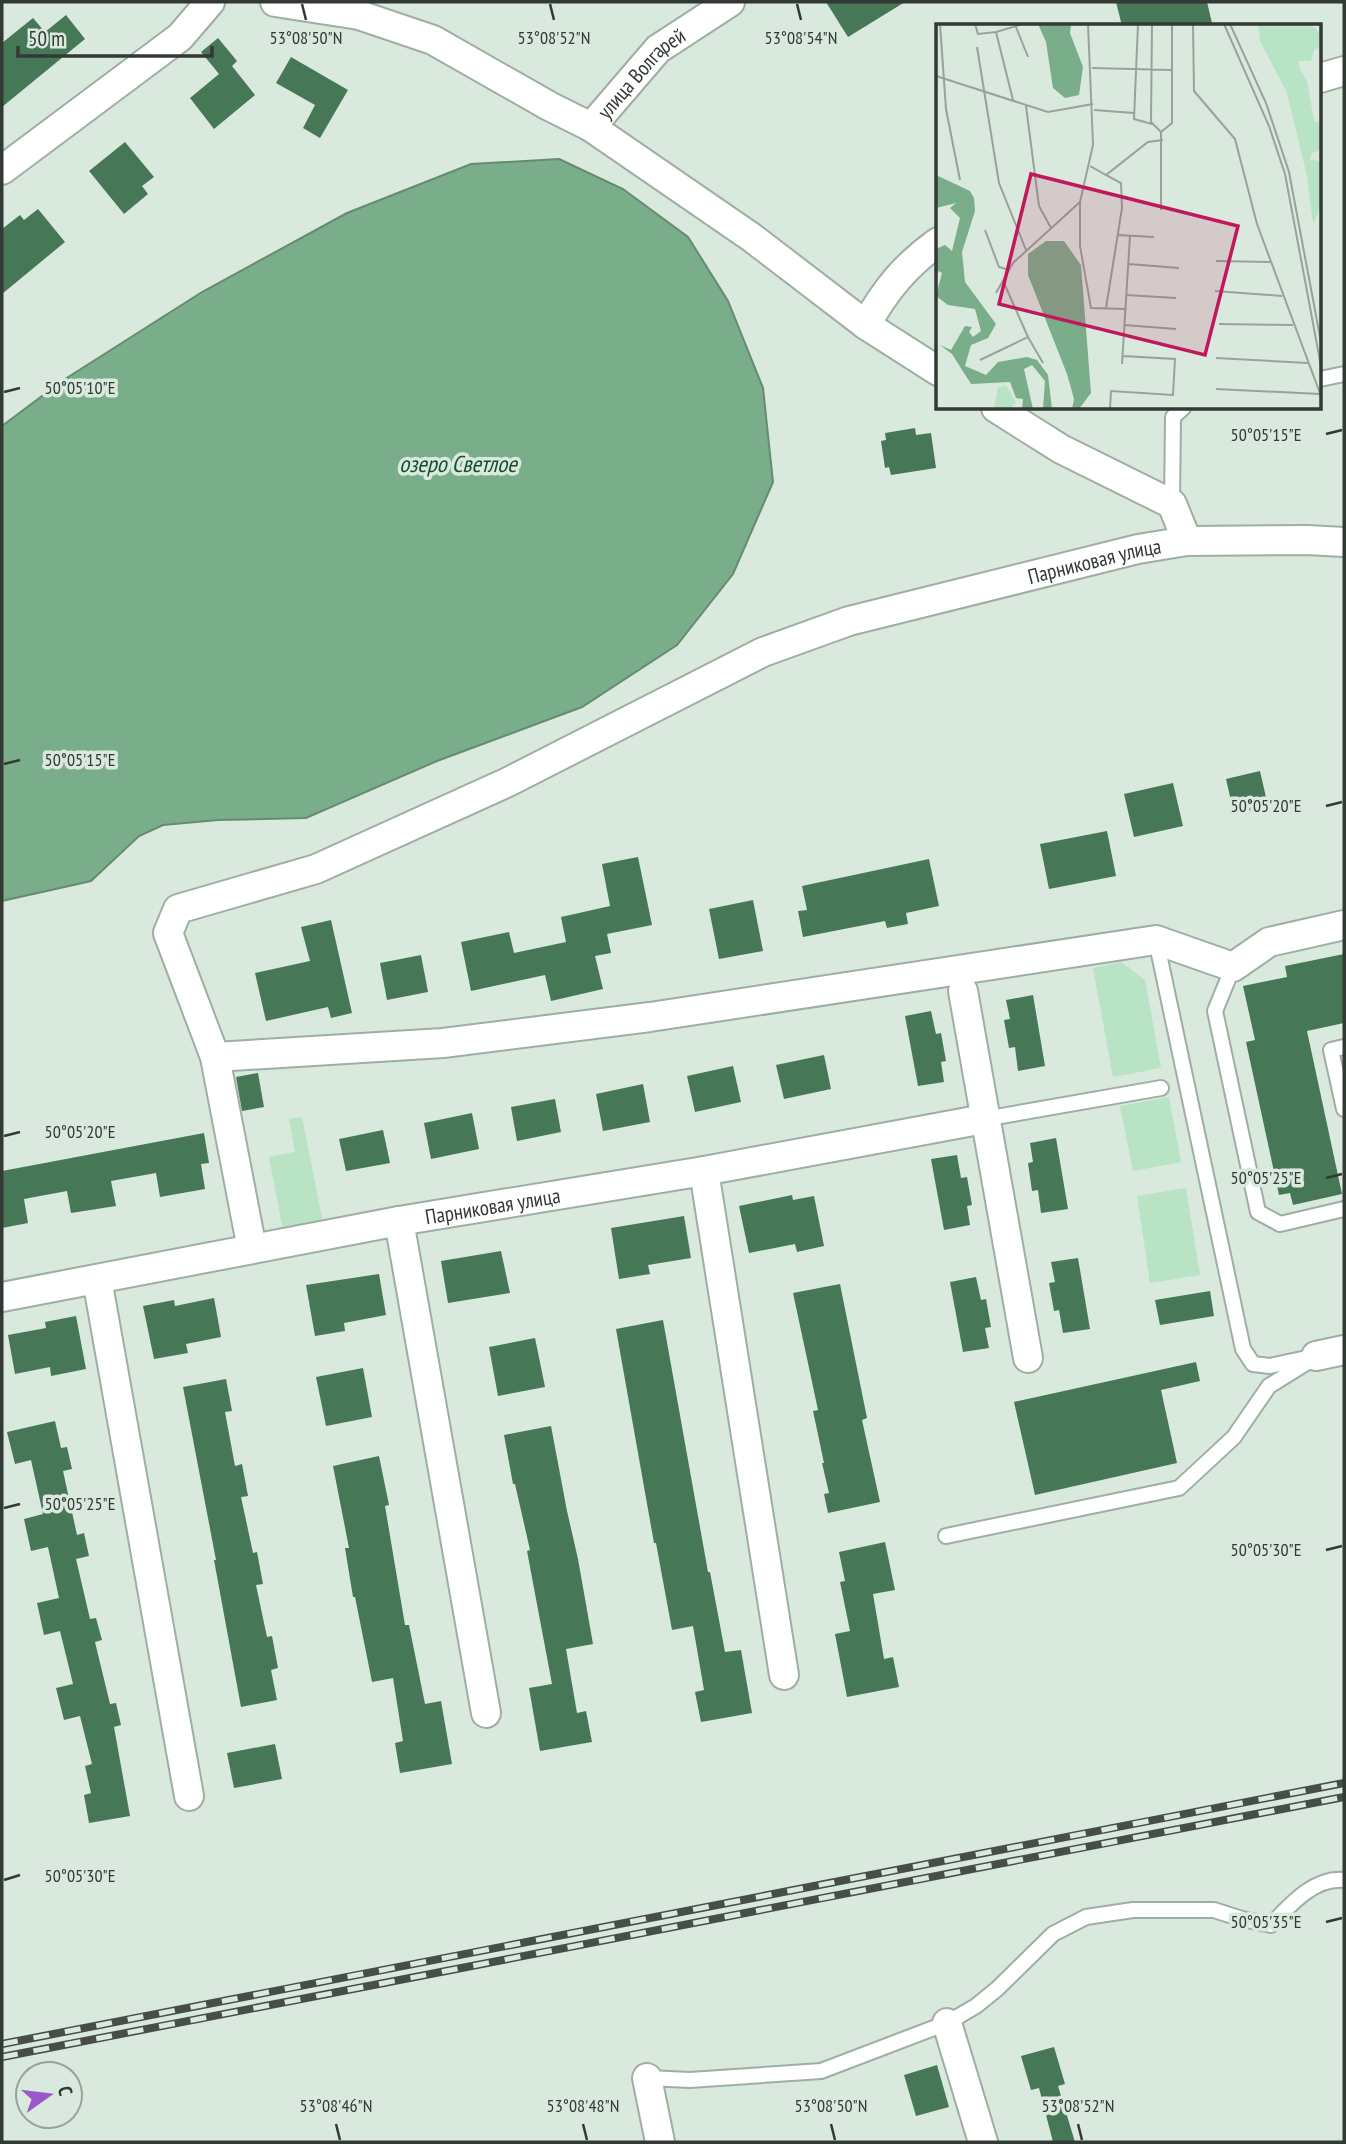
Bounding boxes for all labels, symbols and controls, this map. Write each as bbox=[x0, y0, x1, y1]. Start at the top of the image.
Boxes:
scale bar bbox=[18, 14, 212, 58]
street label: улица Волгарей bbox=[591, 22, 690, 124]
inset map bbox=[936, 24, 1322, 410]
text: 50 m bbox=[28, 25, 65, 52]
text: 53°08'50"N bbox=[270, 26, 342, 49]
text: 53°08'52"N bbox=[518, 26, 590, 49]
text: 53°08'54"N bbox=[765, 26, 837, 49]
text: 50°05'10"E bbox=[45, 376, 115, 399]
text: 50°05'15"E bbox=[1231, 423, 1301, 446]
water label: озеро Светлое bbox=[399, 449, 518, 478]
street label: Парниковая улица bbox=[1025, 532, 1163, 589]
text: 50°05'15"E bbox=[45, 748, 115, 771]
text: 50°05'20"E bbox=[1231, 794, 1301, 817]
text: 50°05'20"E bbox=[45, 1120, 115, 1143]
text: 50°05'25"E bbox=[1231, 1166, 1301, 1189]
street label: Парниковая улица bbox=[423, 1181, 562, 1230]
text: 50°05'25"E bbox=[45, 1492, 115, 1515]
text: 50°05'30"E bbox=[1231, 1538, 1301, 1561]
text: 50°05'30"E bbox=[45, 1864, 115, 1887]
text: 50°05'35"E bbox=[1231, 1910, 1301, 1933]
north arrow bbox=[14, 2060, 84, 2130]
text: С bbox=[53, 2084, 78, 2098]
text: 53°08'46"N bbox=[300, 2094, 372, 2117]
text: 53°08'48"N bbox=[547, 2094, 619, 2117]
text: 53°08'50"N bbox=[795, 2094, 867, 2117]
text: 53°08'52"N bbox=[1042, 2094, 1114, 2117]

